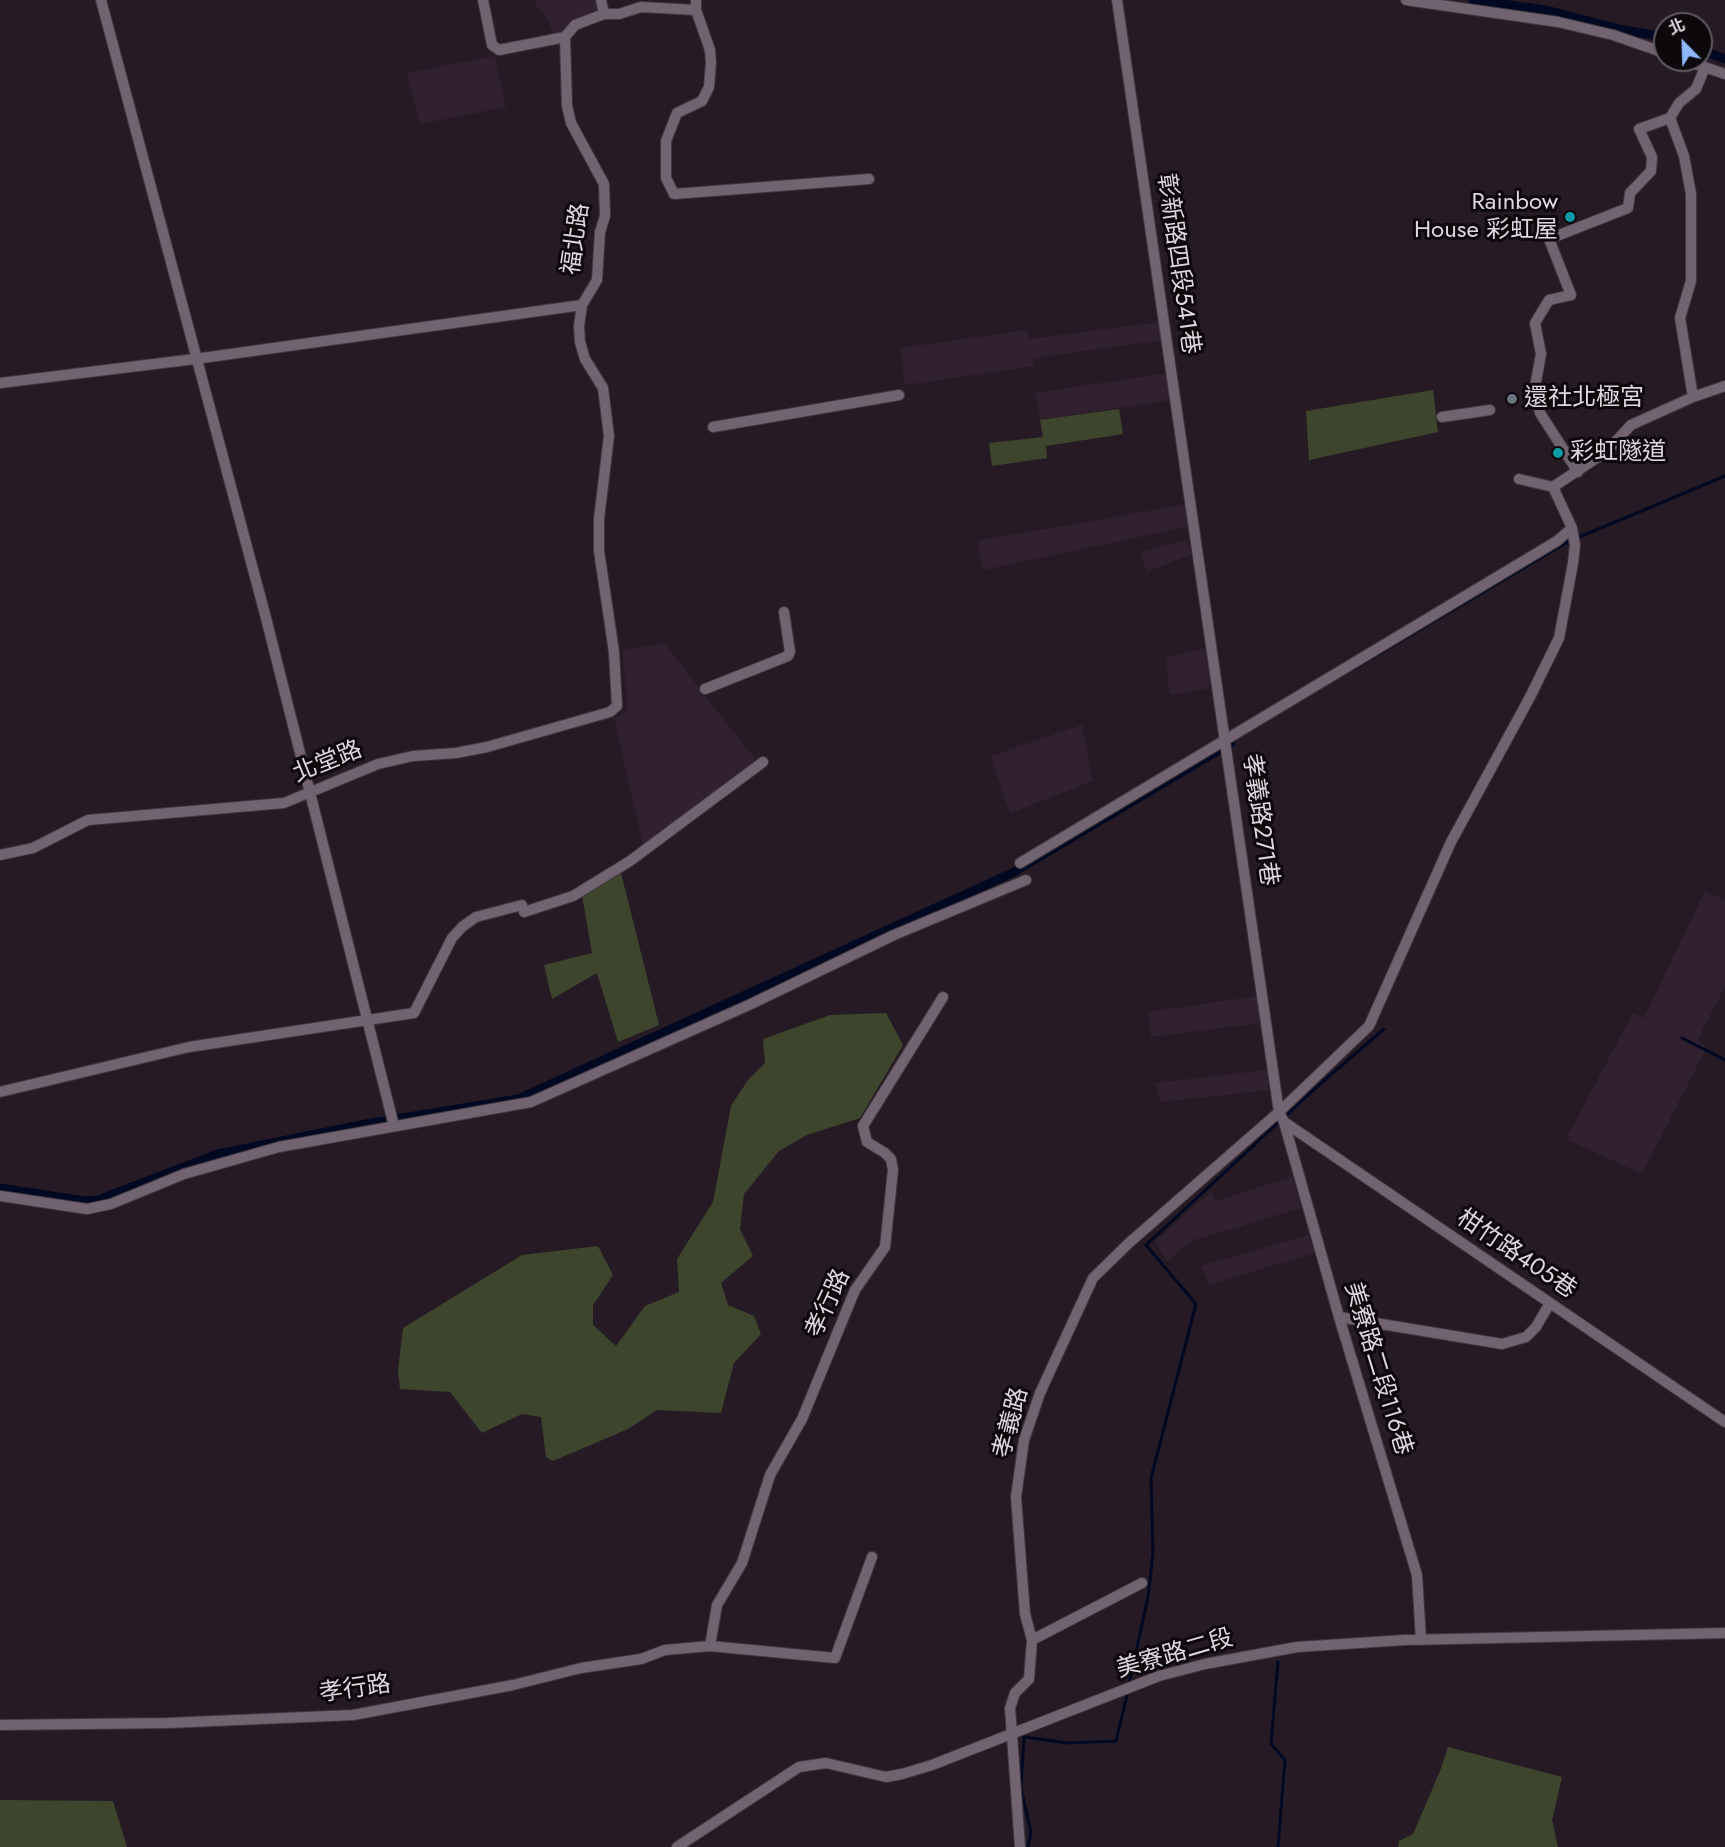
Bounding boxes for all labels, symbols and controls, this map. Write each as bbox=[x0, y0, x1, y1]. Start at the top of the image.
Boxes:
north arrow bbox=[1653, 12, 1713, 72]
text: 北 bbox=[1665, 13, 1688, 41]
street label: 彰新路四段541巷 bbox=[1150, 172, 1204, 356]
place label: Rainbow House 彩虹屋 bbox=[1414, 189, 1558, 245]
street label: 福北路 bbox=[558, 201, 596, 277]
marker: Rainbow House 彩虹屋 bbox=[1563, 210, 1577, 224]
place label: 還社北極宮 bbox=[1524, 385, 1644, 413]
marker: 還社北極宮 bbox=[1505, 392, 1519, 406]
place label: 彩虹隧道 bbox=[1570, 439, 1666, 467]
marker: 彩虹隧道 bbox=[1551, 446, 1565, 460]
street label: 北堂路 bbox=[289, 736, 367, 790]
street label: 孝義路271巷 bbox=[1235, 752, 1283, 888]
street label: 柑竹路405巷 bbox=[1451, 1204, 1581, 1306]
street label: 孝行路 bbox=[801, 1265, 857, 1343]
street label: 美寮路二段116巷 bbox=[1337, 1279, 1417, 1459]
street label: 孝義路 bbox=[989, 1384, 1035, 1462]
street label: 美寮路二段 bbox=[1113, 1625, 1237, 1685]
street label: 孝行路 bbox=[317, 1671, 393, 1709]

